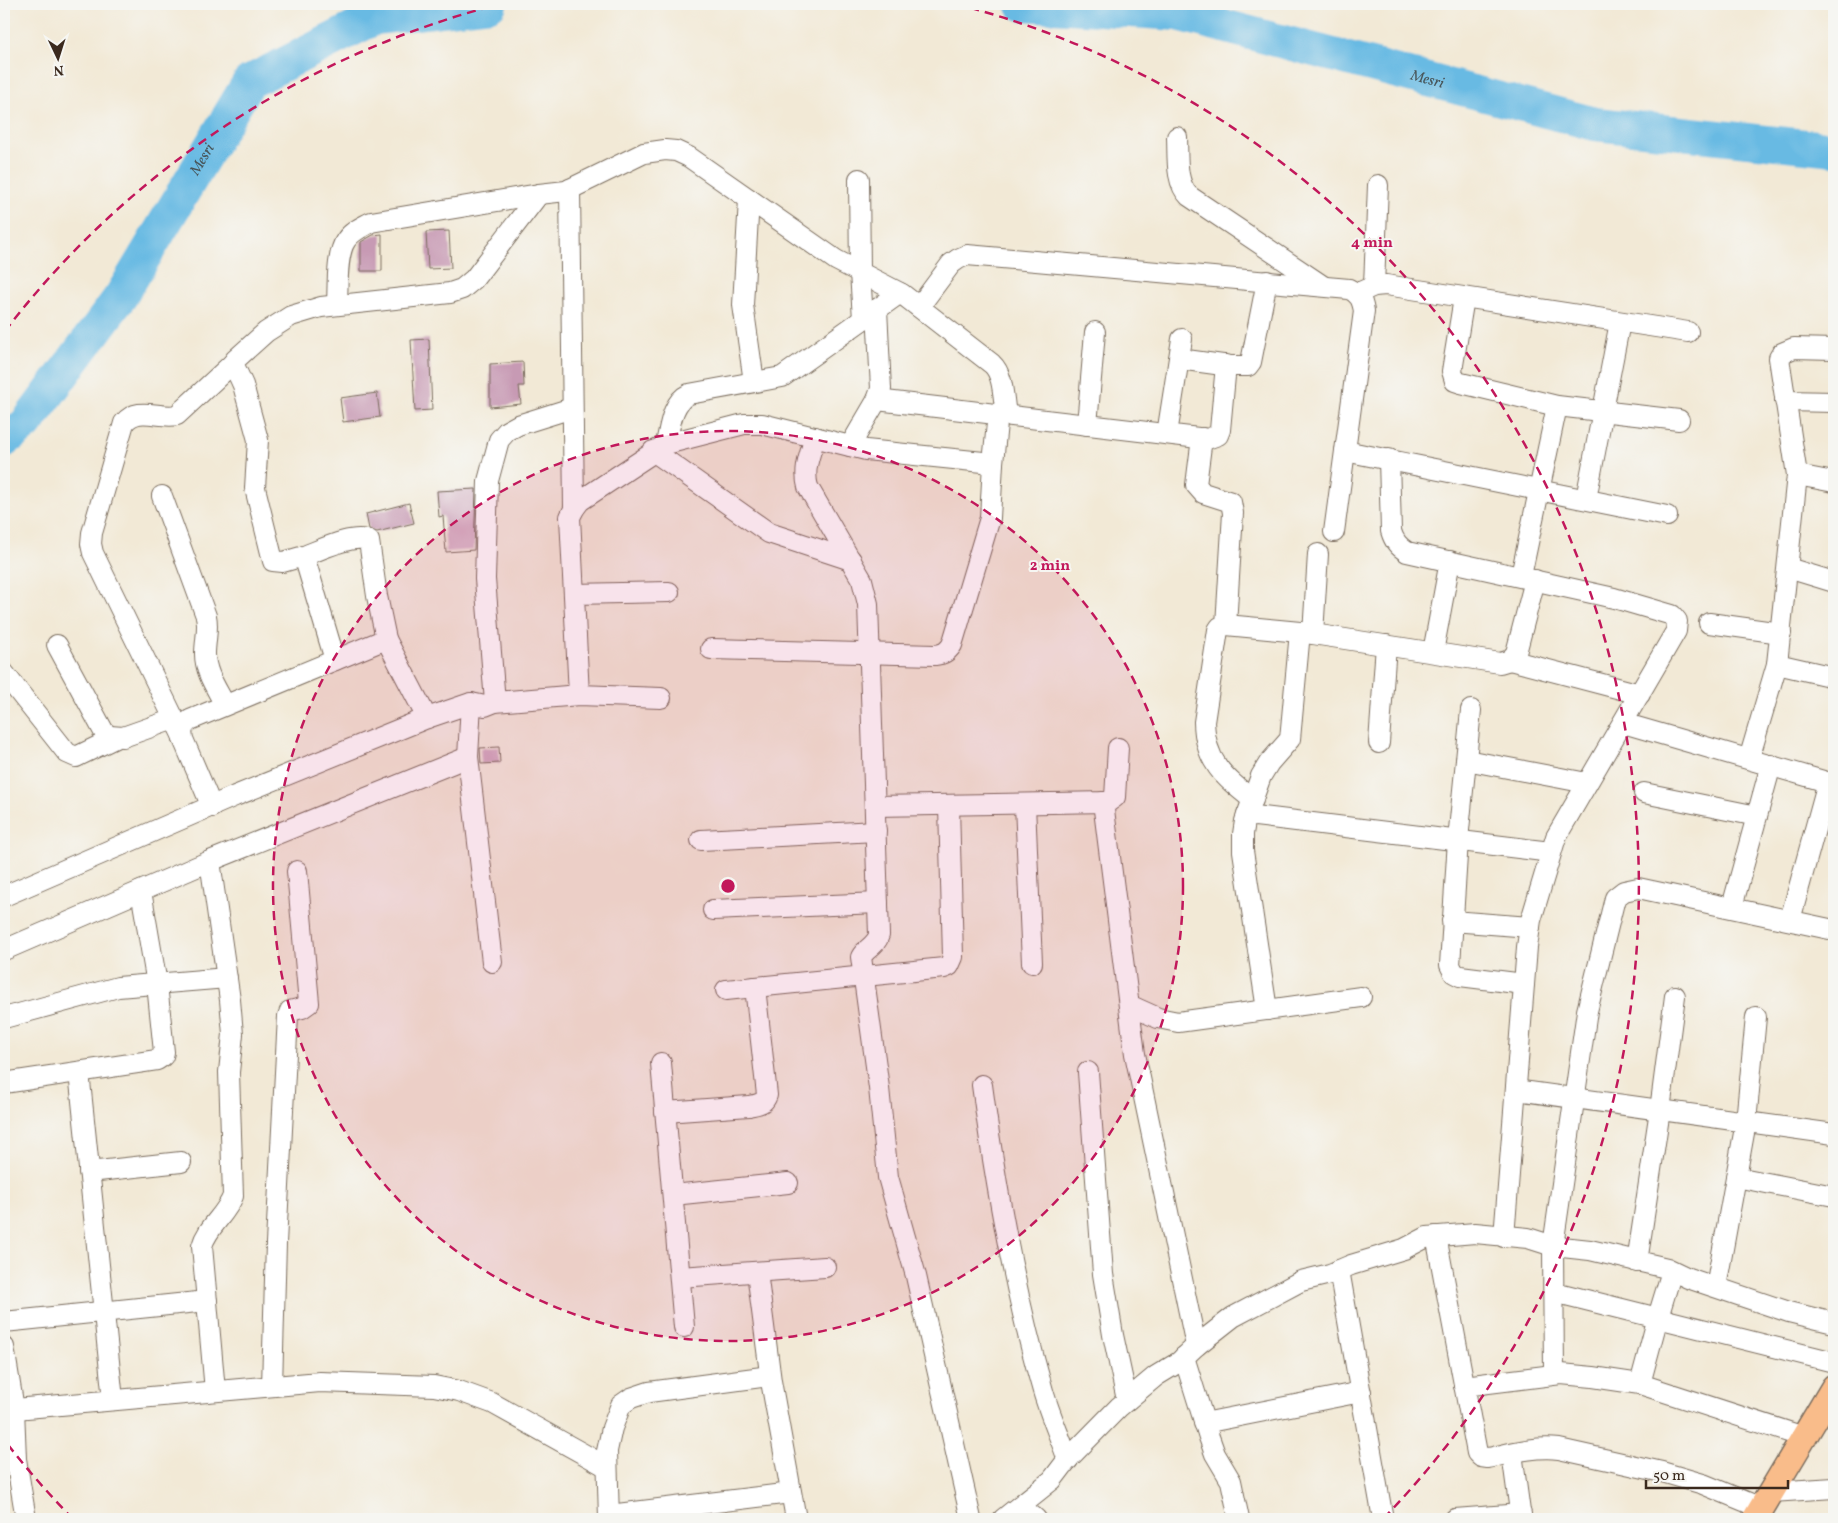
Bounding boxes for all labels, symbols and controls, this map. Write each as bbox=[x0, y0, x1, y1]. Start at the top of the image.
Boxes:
north arrow bbox=[32, 32, 82, 82]
text: N bbox=[53, 60, 65, 79]
water label: Mesri bbox=[1407, 65, 1446, 94]
water label: Mesri bbox=[184, 140, 220, 180]
text: 4 min bbox=[1351, 233, 1393, 254]
text: 2 min bbox=[1030, 556, 1070, 577]
centre of rings bbox=[719, 877, 737, 895]
scale bar bbox=[1646, 1458, 1788, 1490]
text: 50 m bbox=[1653, 1466, 1685, 1487]

